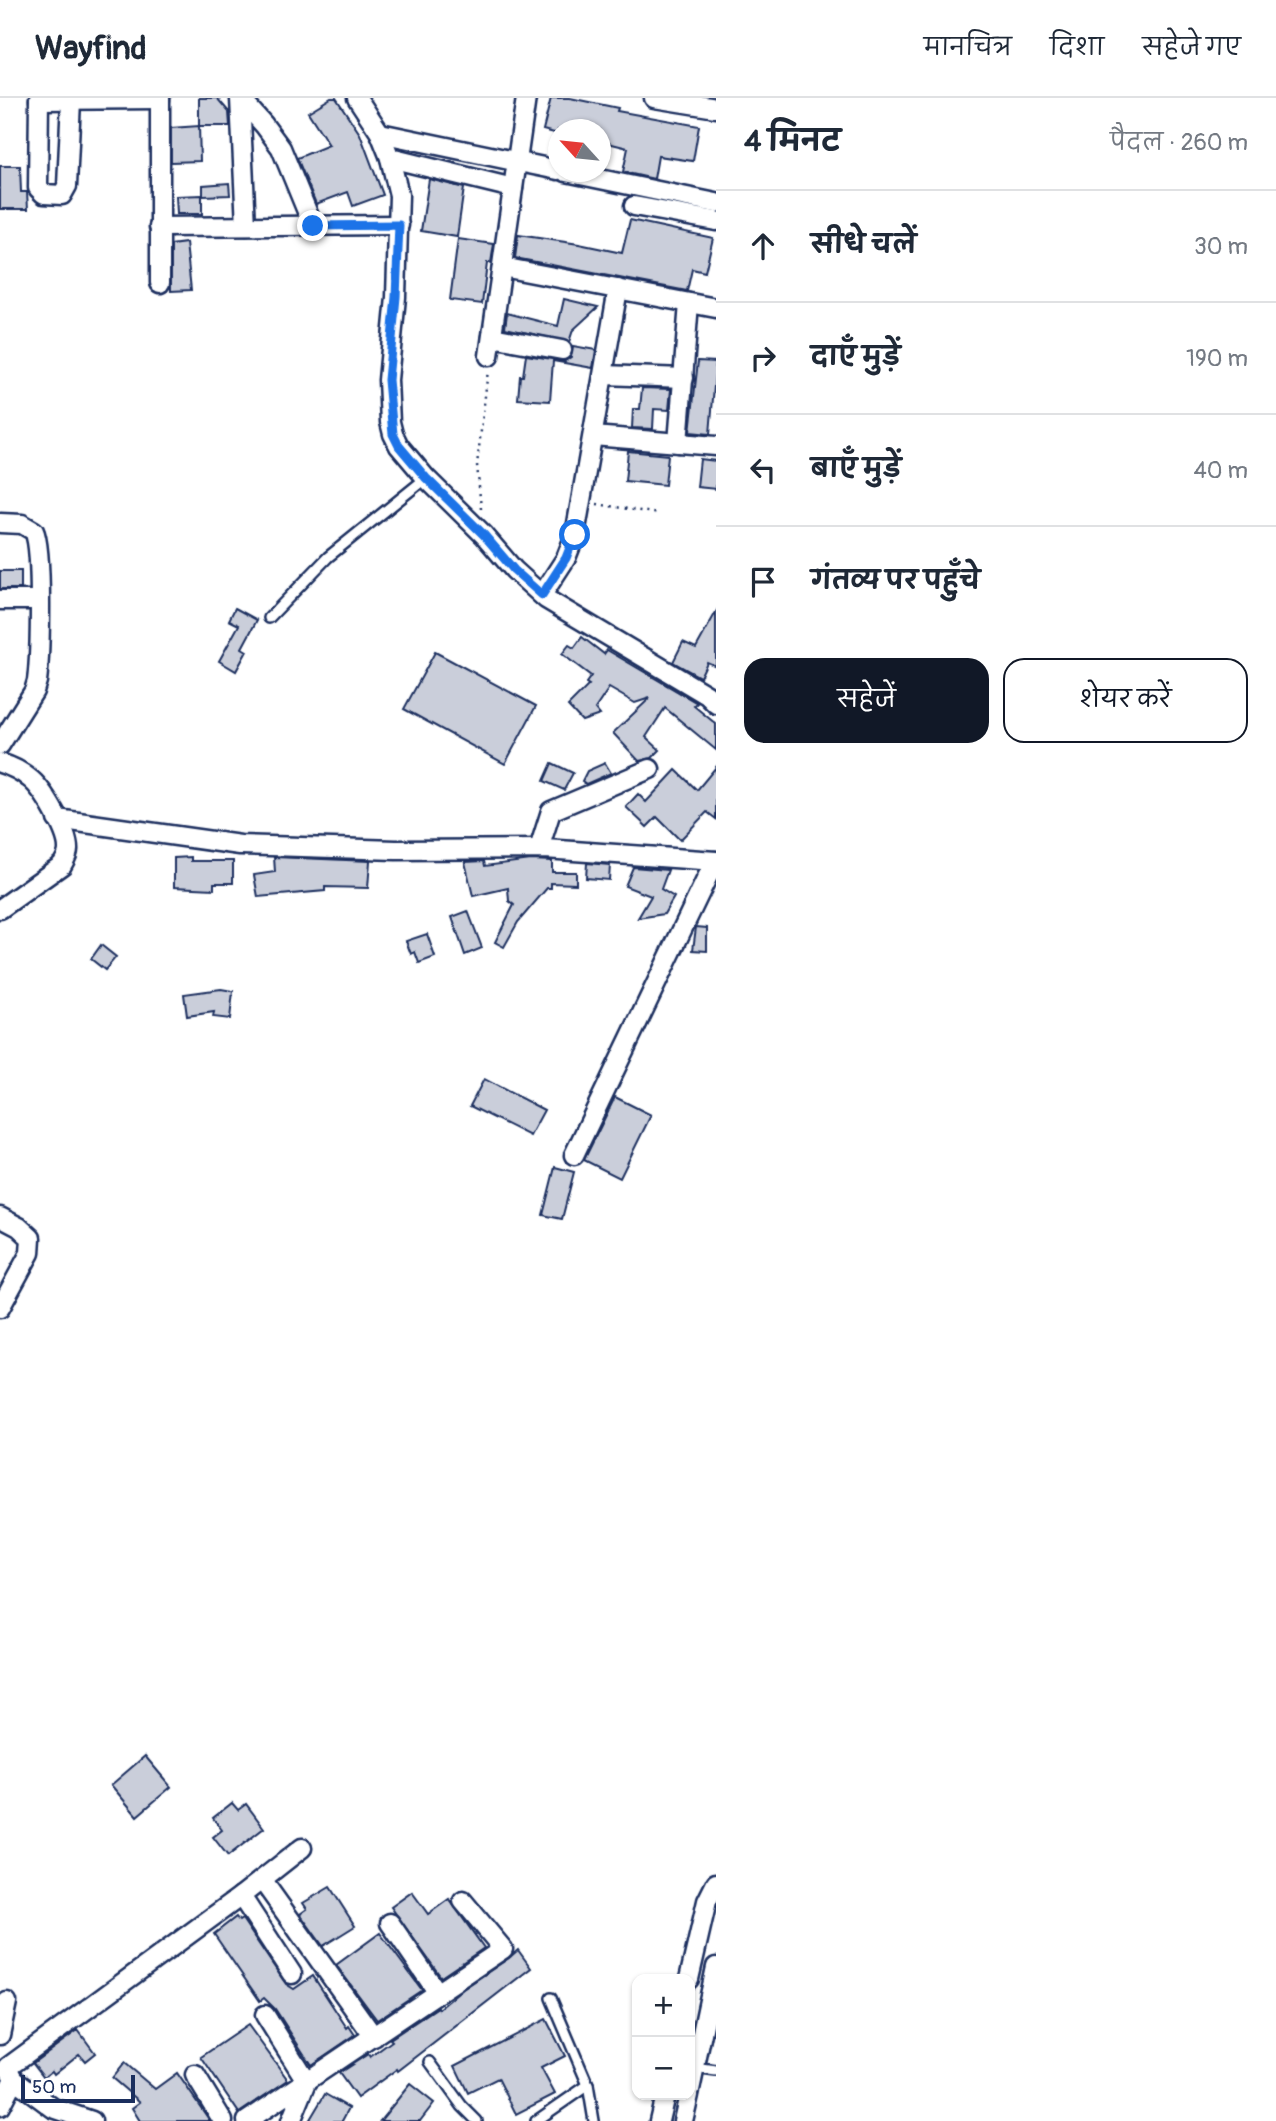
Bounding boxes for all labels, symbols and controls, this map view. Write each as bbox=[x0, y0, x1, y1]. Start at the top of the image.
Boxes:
text: Wayfind bbox=[35, 28, 147, 69]
text: मानचित्र bbox=[924, 33, 1012, 62]
text: दिशा bbox=[1050, 33, 1104, 62]
text: सहेजे गए bbox=[1142, 33, 1241, 62]
north arrow bbox=[548, 119, 611, 182]
text: 4 मिनट bbox=[744, 123, 841, 160]
text: पैदल · 260 m bbox=[1110, 128, 1248, 157]
route end bbox=[297, 210, 328, 241]
icon: ahead bbox=[744, 227, 782, 265]
text: सीधे चलें bbox=[811, 229, 916, 261]
text: 30 m bbox=[1194, 232, 1248, 261]
icon: right bbox=[744, 339, 782, 377]
text: दाएँ मुड़ें bbox=[811, 341, 900, 373]
text: 190 m bbox=[1186, 344, 1248, 373]
icon: left bbox=[744, 451, 782, 489]
text: बाएँ मुड़ें bbox=[811, 453, 901, 485]
text: 40 m bbox=[1194, 456, 1248, 485]
route start bbox=[559, 519, 590, 550]
icon: arrive bbox=[744, 563, 782, 601]
text: गंतव्य पर पहुँचे bbox=[811, 565, 980, 597]
button: सहेजें bbox=[744, 658, 989, 743]
button: शेयर करें bbox=[1003, 658, 1248, 743]
map controls bbox=[632, 1974, 695, 2100]
button: + bbox=[632, 1974, 695, 2037]
button: − bbox=[632, 2037, 695, 2100]
scale bar bbox=[21, 2072, 135, 2104]
text: 50 m bbox=[32, 2075, 76, 2099]

